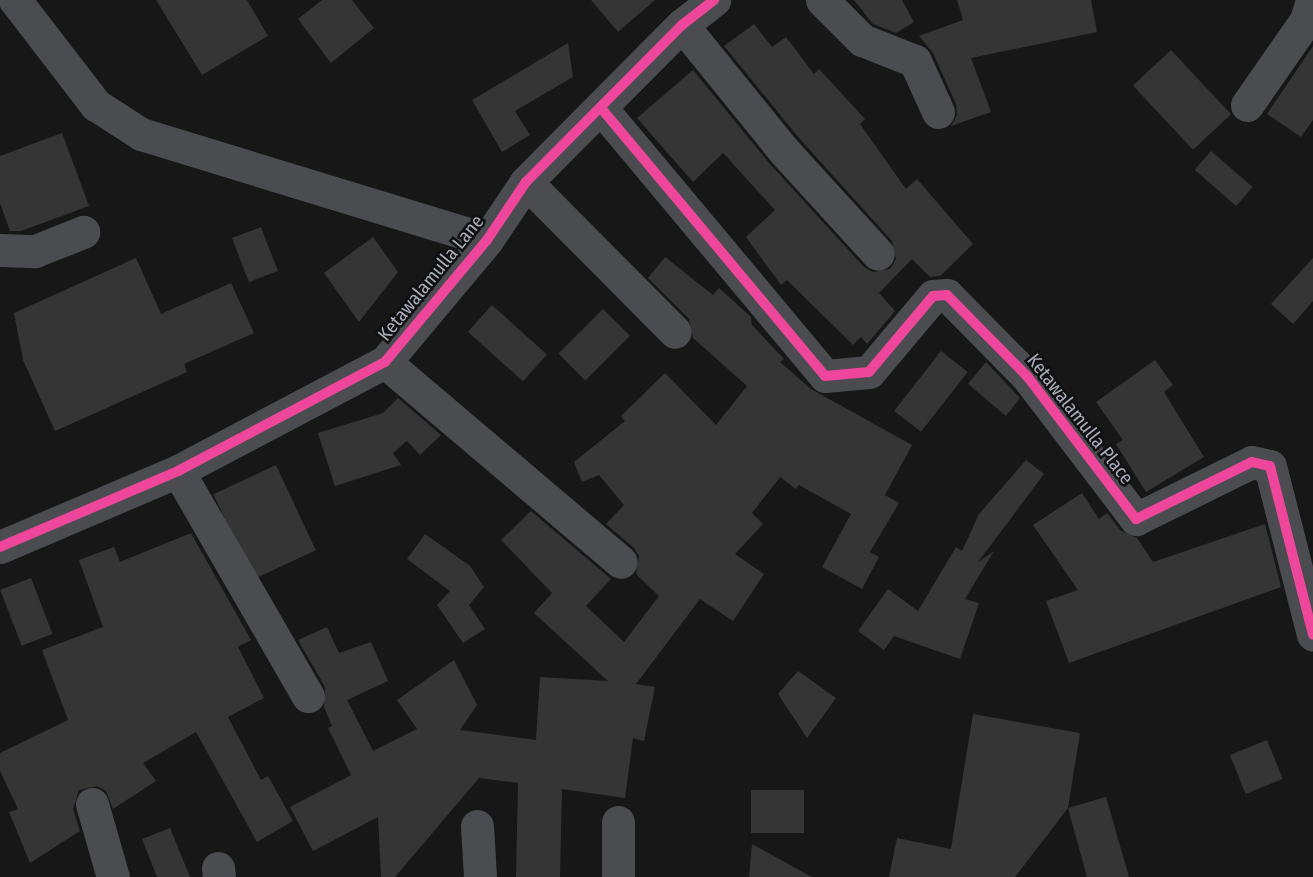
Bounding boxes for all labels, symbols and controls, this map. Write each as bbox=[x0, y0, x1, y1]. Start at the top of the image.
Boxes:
street label: Ketawalamulla Lane bbox=[373, 210, 489, 346]
street label: Ketawalamulla Place bbox=[1022, 349, 1138, 489]

